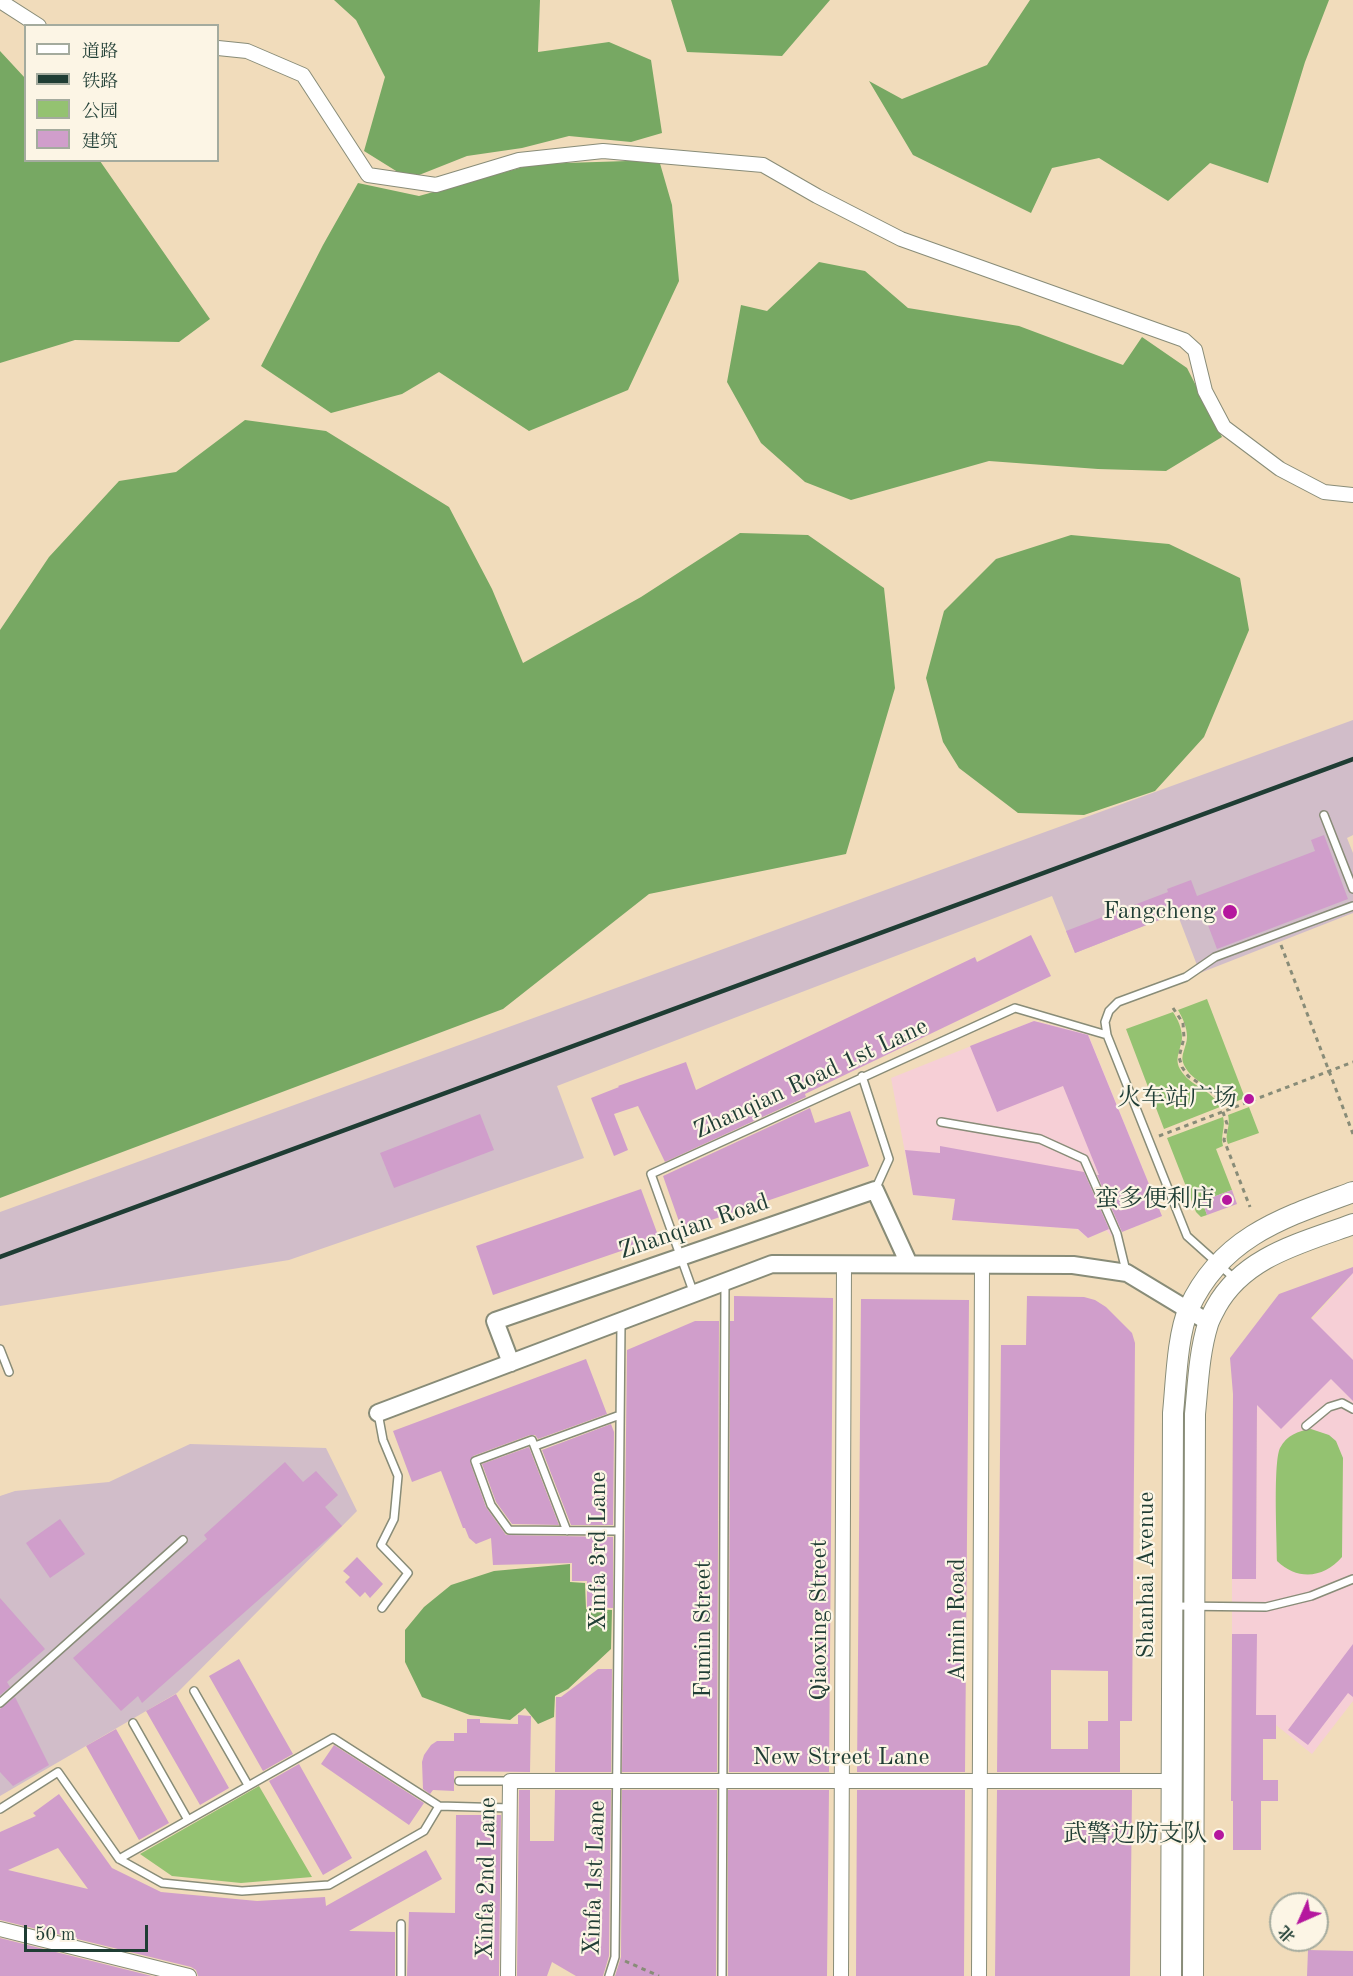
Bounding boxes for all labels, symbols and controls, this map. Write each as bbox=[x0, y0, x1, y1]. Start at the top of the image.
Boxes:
legend bbox=[24, 24, 219, 162]
text: 道路 bbox=[82, 43, 118, 61]
text: 铁路 bbox=[82, 73, 118, 91]
text: 公园 bbox=[82, 103, 118, 121]
text: 建筑 bbox=[82, 133, 118, 151]
place label: Fangcheng bbox=[1103, 898, 1216, 926]
marker: Fangcheng bbox=[1221, 903, 1239, 921]
street label: Zhanqian Road 1st Lane bbox=[689, 1012, 933, 1146]
place label: 火车站广场 bbox=[1117, 1085, 1237, 1113]
marker: 火车站广场 bbox=[1242, 1092, 1256, 1106]
place label: 蛮多便利店 bbox=[1095, 1186, 1215, 1214]
street label: Zhanqian Road bbox=[615, 1188, 773, 1266]
marker: 蛮多便利店 bbox=[1220, 1193, 1234, 1207]
street label: Xinfa 3rd Lane bbox=[585, 1472, 613, 1630]
street label: Shanhai Avenue bbox=[1133, 1491, 1161, 1659]
street label: Qiaoxing Street bbox=[806, 1539, 834, 1701]
street label: Aimin Road bbox=[944, 1558, 972, 1682]
street label: Fumin Street bbox=[690, 1560, 718, 1698]
street label: New Street Lane bbox=[752, 1744, 930, 1772]
street label: Xinfa 2nd Lane bbox=[471, 1797, 503, 1959]
street label: Xinfa 1st Lane bbox=[578, 1800, 612, 1956]
place label: 武警边防支队 bbox=[1063, 1821, 1207, 1849]
marker: 武警边防支队 bbox=[1212, 1828, 1226, 1842]
north arrow bbox=[1269, 1892, 1329, 1952]
scale bar bbox=[27, 1913, 152, 1951]
text: 北 bbox=[1276, 1922, 1299, 1945]
text: 50 m bbox=[35, 1926, 75, 1944]

